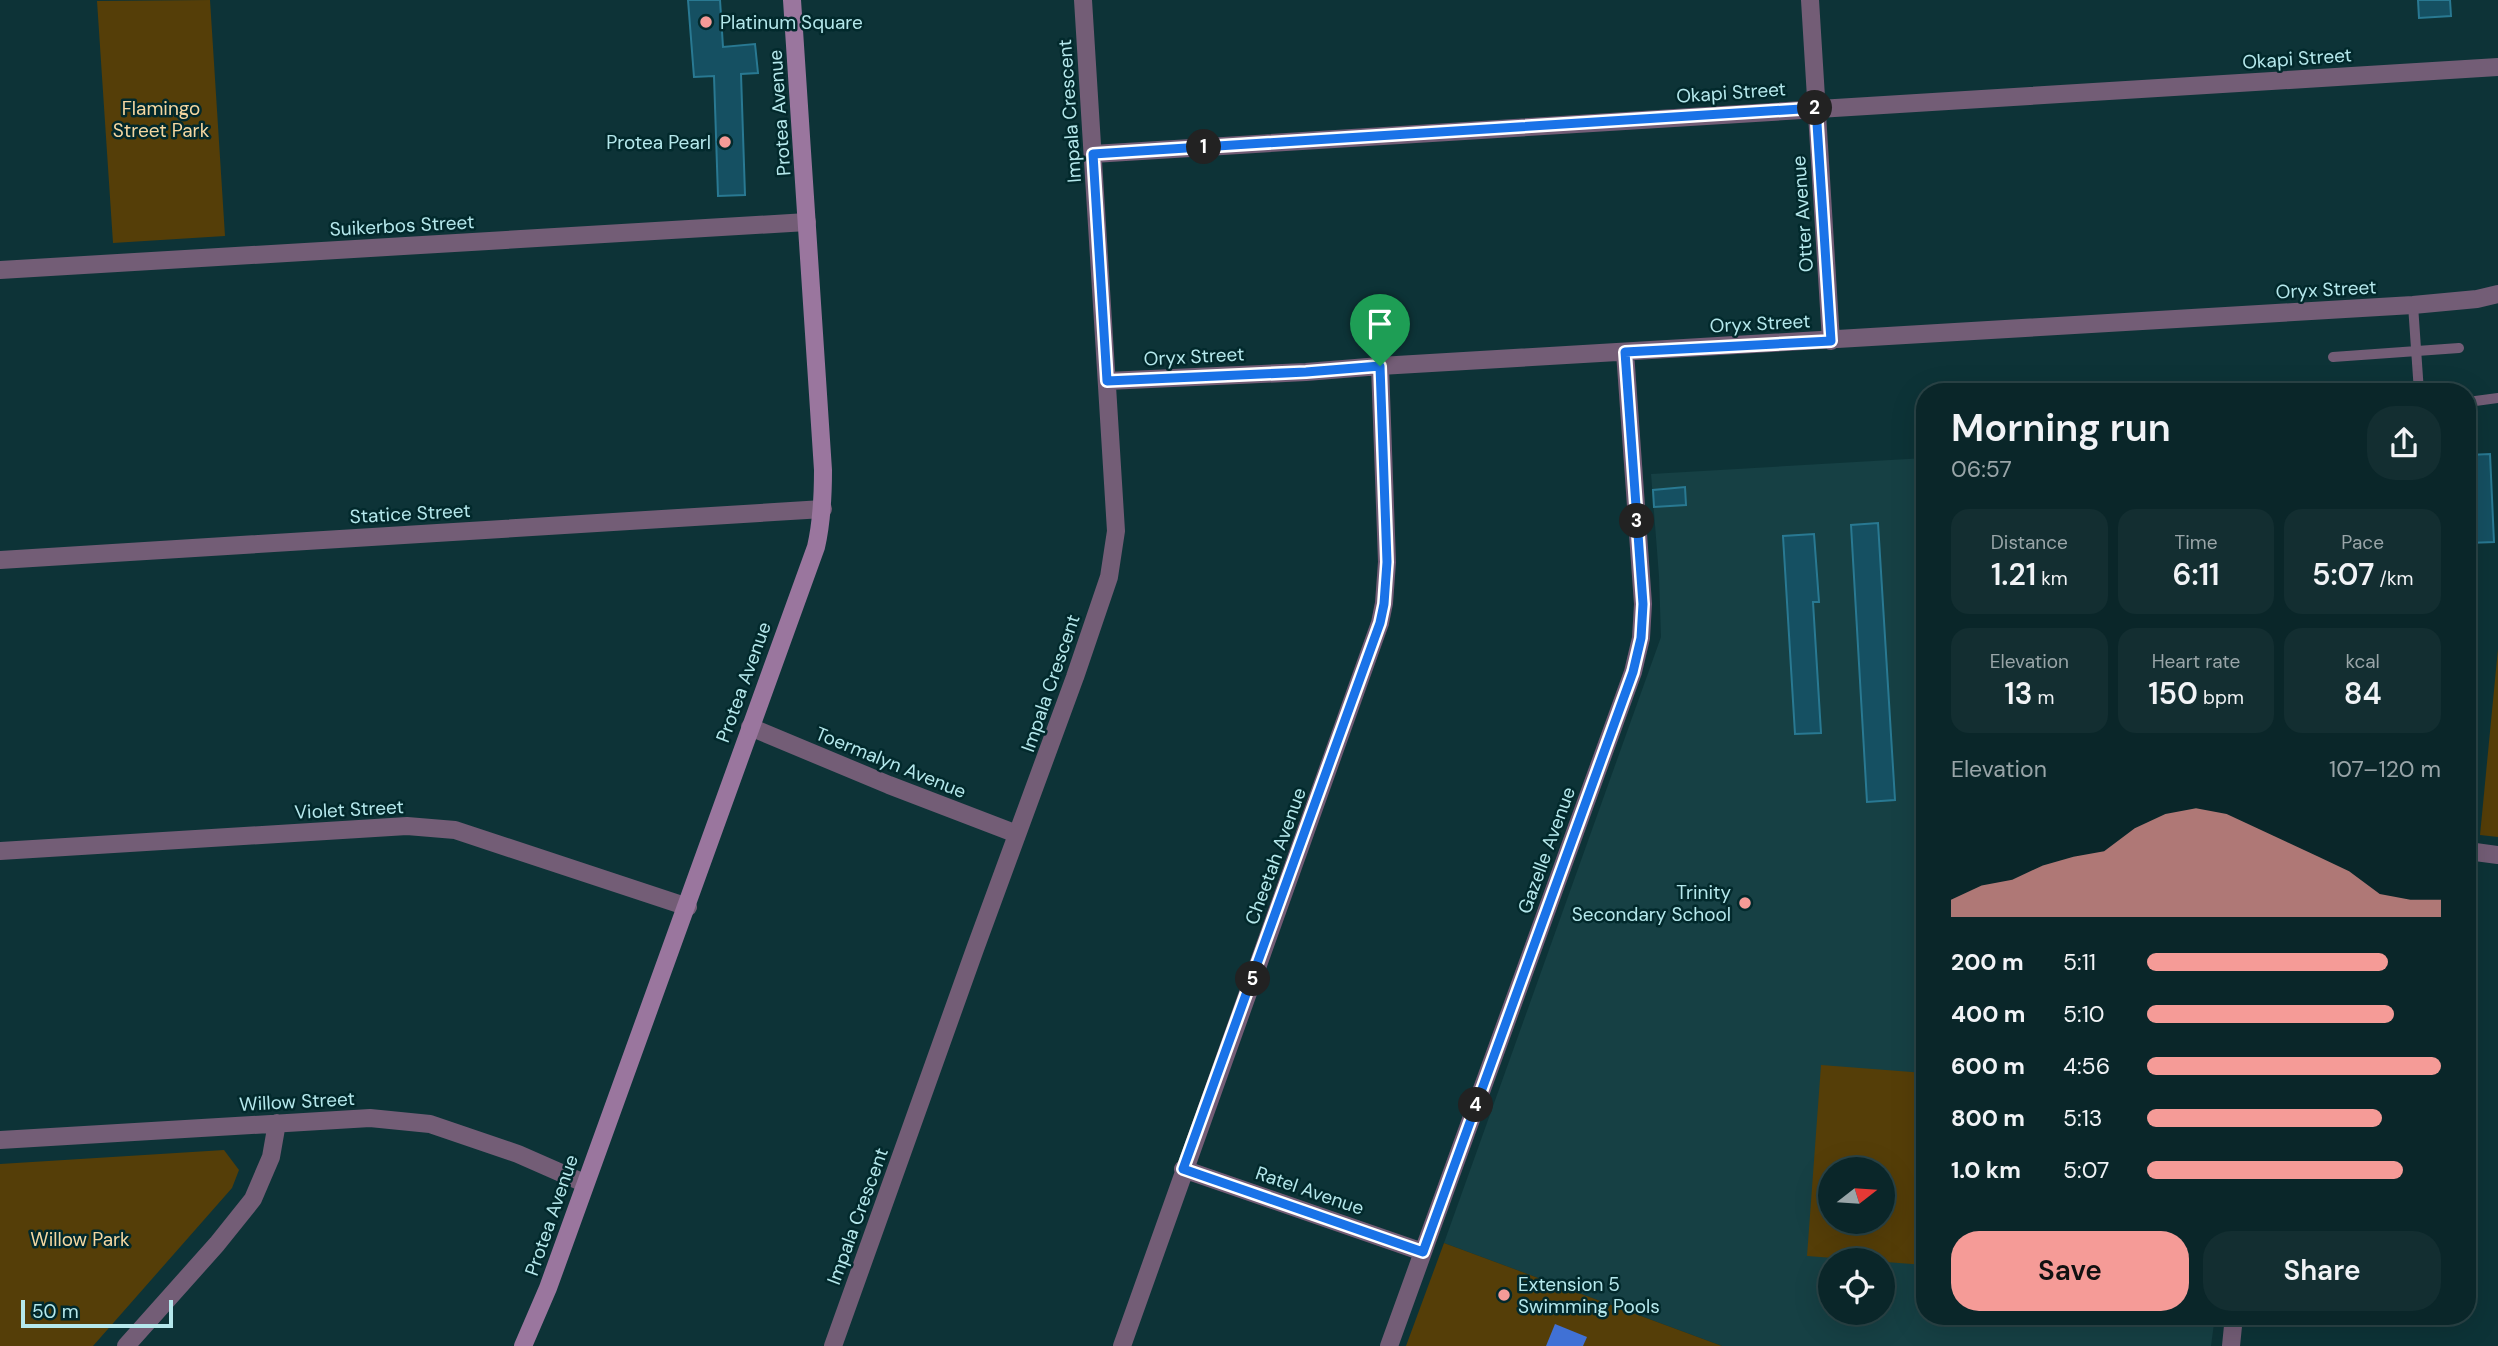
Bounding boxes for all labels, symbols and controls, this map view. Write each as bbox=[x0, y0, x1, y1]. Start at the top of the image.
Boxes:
place label: Platinum Square bbox=[720, 10, 863, 35]
marker: Platinum Square bbox=[698, 14, 714, 30]
street label: Impala Crescent bbox=[1052, 38, 1087, 184]
street label: Okapi Street bbox=[2241, 42, 2353, 75]
street label: Protea Avenue bbox=[763, 49, 796, 177]
street label: Okapi Street bbox=[1675, 76, 1787, 109]
pin: 2 bbox=[1798, 90, 1832, 126]
text: 2 bbox=[1809, 95, 1820, 120]
park label: Flamingo Street Park bbox=[113, 96, 210, 143]
place label: Protea Pearl bbox=[606, 130, 711, 155]
pin: 1 bbox=[1186, 130, 1222, 164]
marker: Protea Pearl bbox=[717, 134, 733, 150]
text: 1 bbox=[1200, 134, 1207, 159]
street label: Otter Avenue bbox=[1786, 155, 1819, 273]
street label: Suikerbos Street bbox=[329, 209, 475, 242]
street label: Oryx Street bbox=[2275, 274, 2377, 305]
pin bbox=[1350, 294, 1410, 366]
icon: arrive bbox=[1361, 305, 1399, 343]
street label: Oryx Street bbox=[1709, 308, 1811, 339]
street label: Oryx Street bbox=[1143, 341, 1245, 372]
text: Morning run bbox=[1951, 403, 2171, 453]
button: share bbox=[2367, 406, 2441, 480]
text: 06:57 bbox=[1951, 454, 2012, 484]
street label: Statice Street bbox=[349, 498, 471, 529]
pin: 3 bbox=[1620, 504, 1654, 538]
text: 3 bbox=[1631, 508, 1642, 533]
text: Distance bbox=[1991, 530, 2068, 555]
text: Time bbox=[2175, 530, 2217, 555]
text: Pace bbox=[2341, 530, 2384, 555]
text: 1.21 bbox=[1991, 555, 2036, 594]
text: 6:11 bbox=[2172, 555, 2220, 594]
text: 5:07 bbox=[2312, 555, 2374, 594]
text: km bbox=[2036, 566, 2068, 591]
text: /km bbox=[2374, 566, 2413, 591]
street label: Impala Crescent bbox=[1015, 611, 1086, 755]
street label: Protea Avenue bbox=[710, 618, 777, 746]
text: Elevation bbox=[1990, 649, 2069, 674]
text: Heart rate bbox=[2152, 649, 2240, 674]
text: kcal bbox=[2345, 649, 2380, 674]
text: 13 bbox=[2004, 674, 2033, 713]
text: 150 bbox=[2148, 674, 2198, 713]
text: 84 bbox=[2344, 674, 2382, 713]
text: m bbox=[2033, 685, 2055, 710]
text: bpm bbox=[2198, 685, 2244, 710]
street label: Toermalyn Avenue bbox=[812, 721, 970, 804]
text: Elevation bbox=[1951, 754, 2047, 784]
text: 107–120 m bbox=[2329, 754, 2441, 784]
street label: Gazelle Avenue bbox=[1512, 783, 1581, 917]
street label: Cheetah Avenue bbox=[1239, 784, 1312, 928]
street label: Violet Street bbox=[294, 794, 404, 825]
place label: Trinity Secondary School bbox=[1572, 880, 1731, 927]
marker: Trinity Secondary School bbox=[1737, 895, 1753, 911]
text: 200 m bbox=[1951, 947, 2024, 977]
text: 5:11 bbox=[2063, 947, 2096, 977]
pin: 5 bbox=[1236, 962, 1270, 996]
text: 5 bbox=[1247, 966, 1258, 991]
text: 400 m bbox=[1951, 999, 2025, 1029]
text: 5:10 bbox=[2063, 999, 2105, 1029]
text: 600 m bbox=[1951, 1051, 2025, 1081]
text: 4:56 bbox=[2063, 1051, 2110, 1081]
street label: Willow Street bbox=[239, 1086, 355, 1117]
pin: 4 bbox=[1458, 1088, 1494, 1122]
text: 4 bbox=[1469, 1092, 1482, 1117]
text: 800 m bbox=[1951, 1103, 2025, 1133]
text: 5:13 bbox=[2063, 1103, 2102, 1133]
street label: Impala Crescent bbox=[821, 1144, 894, 1288]
street label: Protea Avenue bbox=[519, 1151, 584, 1279]
text: 1.0 km bbox=[1951, 1155, 2021, 1185]
text: 5:07 bbox=[2063, 1155, 2109, 1185]
north arrow bbox=[1818, 1157, 1895, 1234]
map controls bbox=[1818, 1157, 1895, 1325]
street label: Ratel Avenue bbox=[1252, 1160, 1367, 1221]
park label: Willow Park bbox=[30, 1227, 130, 1252]
button: Save bbox=[1951, 1231, 2189, 1311]
button: Share bbox=[2203, 1231, 2441, 1311]
button: locate bbox=[1818, 1248, 1895, 1325]
place label: Extension 5 Swimming Pools bbox=[1518, 1272, 1660, 1319]
marker: Extension 5 Swimming Pools bbox=[1496, 1287, 1512, 1303]
scale bar bbox=[21, 1297, 173, 1329]
text: 50 m bbox=[32, 1299, 79, 1324]

